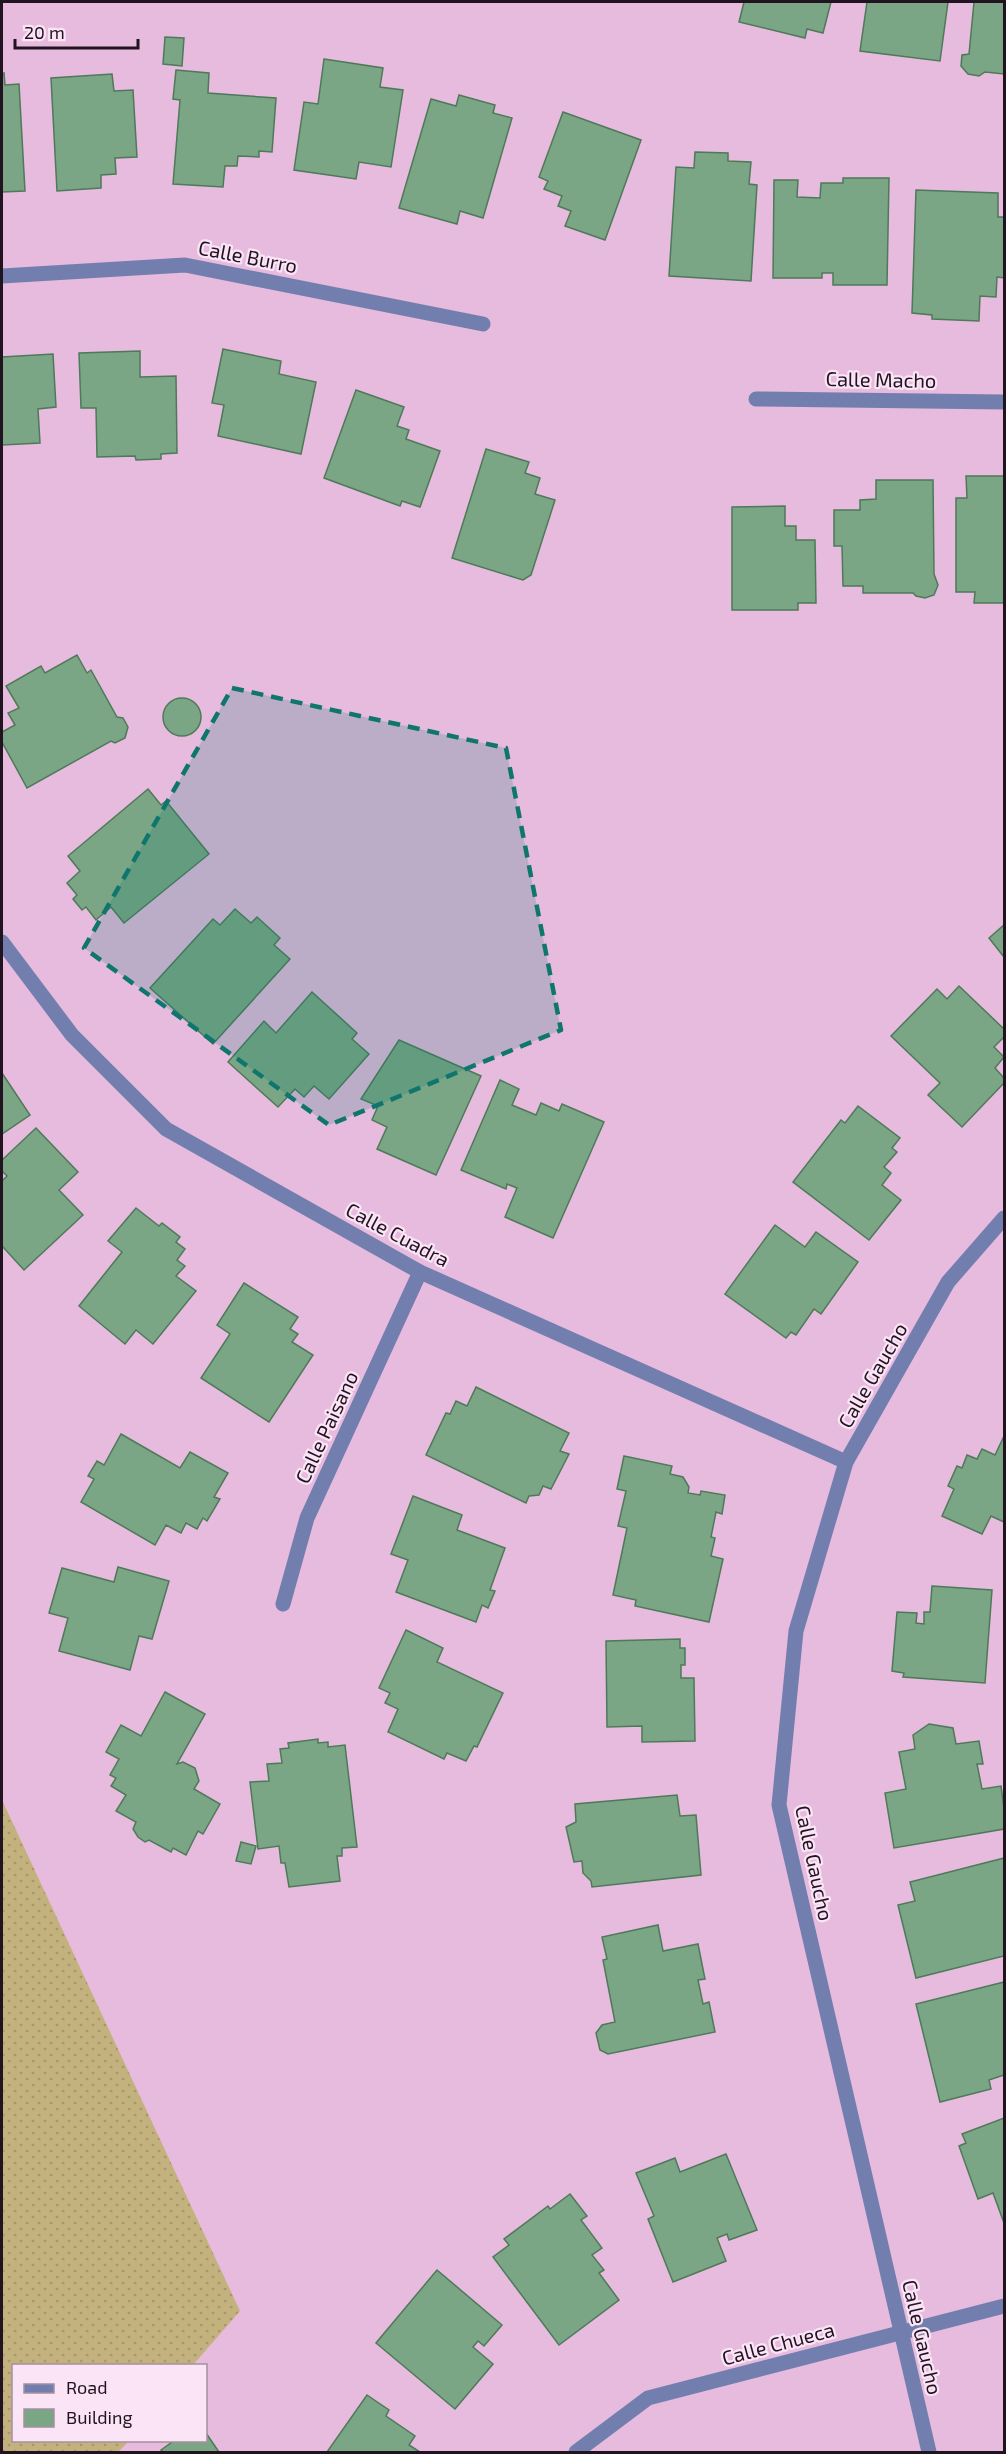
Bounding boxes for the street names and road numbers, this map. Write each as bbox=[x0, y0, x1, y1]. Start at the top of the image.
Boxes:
street label: Calle Burro bbox=[196, 235, 300, 277]
street label: Calle Macho bbox=[825, 366, 937, 392]
street label: Calle Cuadra bbox=[342, 1197, 454, 1271]
street label: Calle Gaucho bbox=[832, 1318, 912, 1432]
street label: Calle Paisano bbox=[290, 1367, 362, 1487]
street label: Calle Gaucho bbox=[791, 1803, 839, 1923]
street label: Calle Gaucho bbox=[898, 2277, 948, 2397]
street label: Calle Chueca bbox=[719, 2316, 837, 2370]

